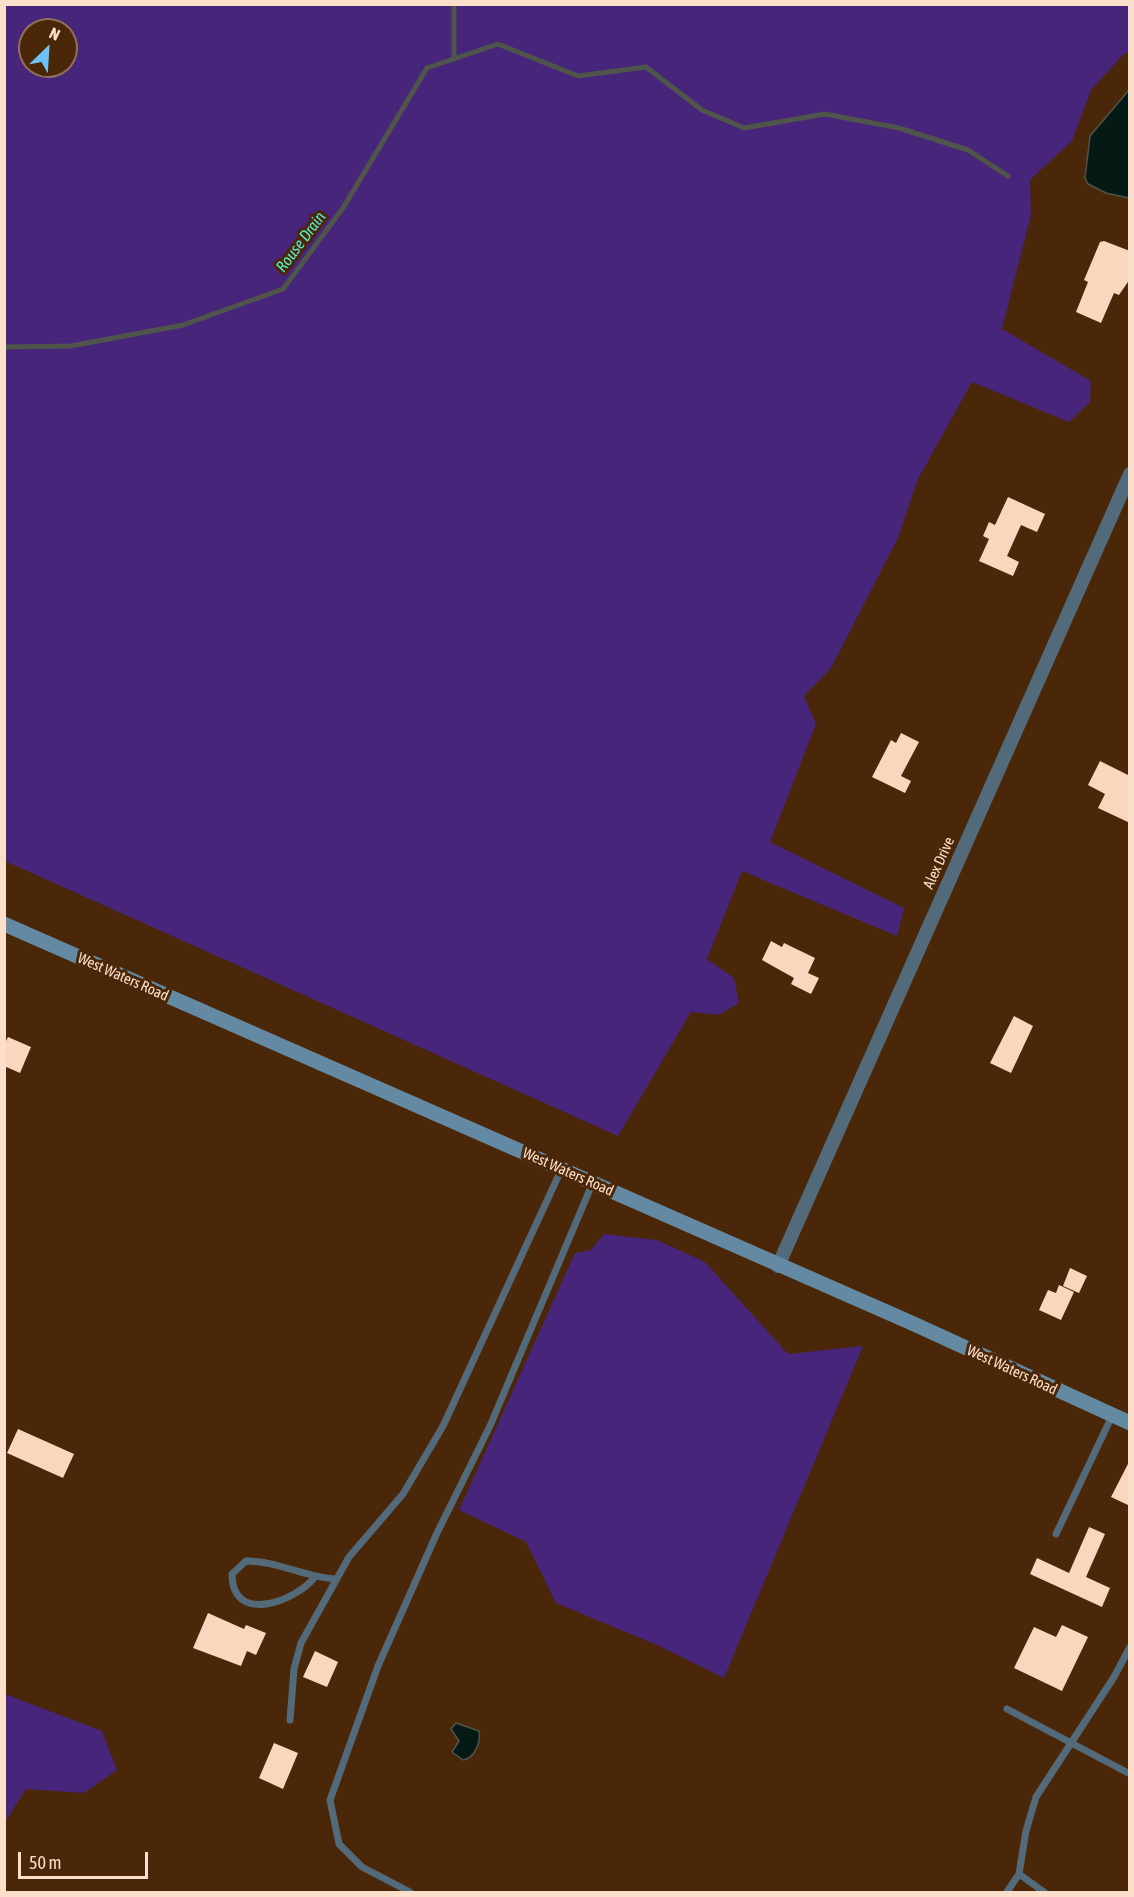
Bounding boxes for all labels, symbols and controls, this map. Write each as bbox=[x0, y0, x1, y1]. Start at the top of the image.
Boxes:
north arrow bbox=[18, 18, 78, 78]
text: N bbox=[47, 23, 63, 44]
water label: Rouse Drain bbox=[272, 208, 330, 276]
street label: Alex Drive bbox=[920, 834, 958, 892]
street label: West Waters Road bbox=[75, 949, 171, 1005]
street label: West Waters Road bbox=[520, 1144, 616, 1200]
street label: West Waters Road bbox=[964, 1341, 1060, 1399]
scale bar bbox=[21, 1840, 152, 1878]
text: 50 m bbox=[29, 1852, 61, 1873]

